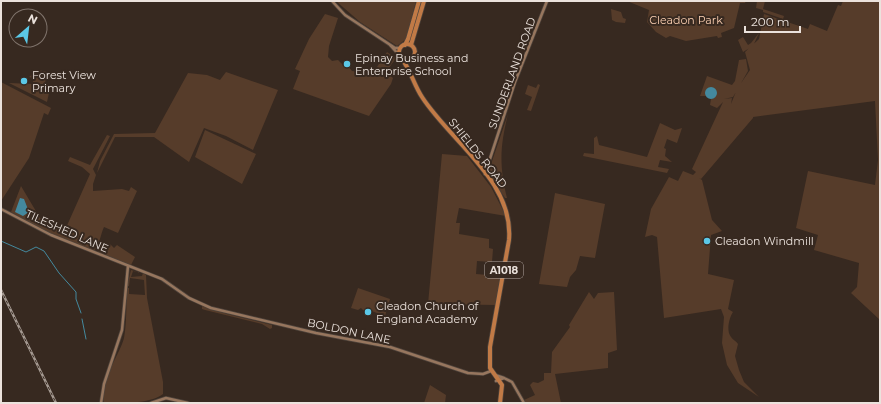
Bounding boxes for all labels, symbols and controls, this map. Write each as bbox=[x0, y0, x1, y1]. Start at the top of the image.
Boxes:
north arrow bbox=[8, 8, 48, 48]
scale bar bbox=[745, 8, 800, 34]
text: N bbox=[25, 11, 40, 27]
park label: Cleadon Park bbox=[649, 13, 723, 27]
text: 200 m bbox=[751, 14, 790, 29]
street label: SUNDERLAND ROAD bbox=[485, 15, 539, 131]
place label: Epinay Business and Enterprise School bbox=[355, 51, 468, 78]
marker: Epinay Business and Enterprise School bbox=[342, 59, 352, 69]
place label: Forest View Primary bbox=[32, 68, 96, 95]
marker: Forest View Primary bbox=[19, 76, 29, 86]
street label: SHIELDS ROAD bbox=[446, 115, 510, 191]
street label: TILESHED LANE bbox=[23, 206, 111, 256]
place label: Cleadon Windmill bbox=[715, 234, 814, 248]
marker: Cleadon Windmill bbox=[702, 236, 712, 246]
road number: A1018 bbox=[485, 262, 523, 278]
place label: Cleadon Church of England Academy bbox=[376, 299, 480, 326]
marker: Cleadon Church of England Academy bbox=[363, 307, 373, 317]
street label: BOLDON LANE bbox=[306, 315, 392, 347]

